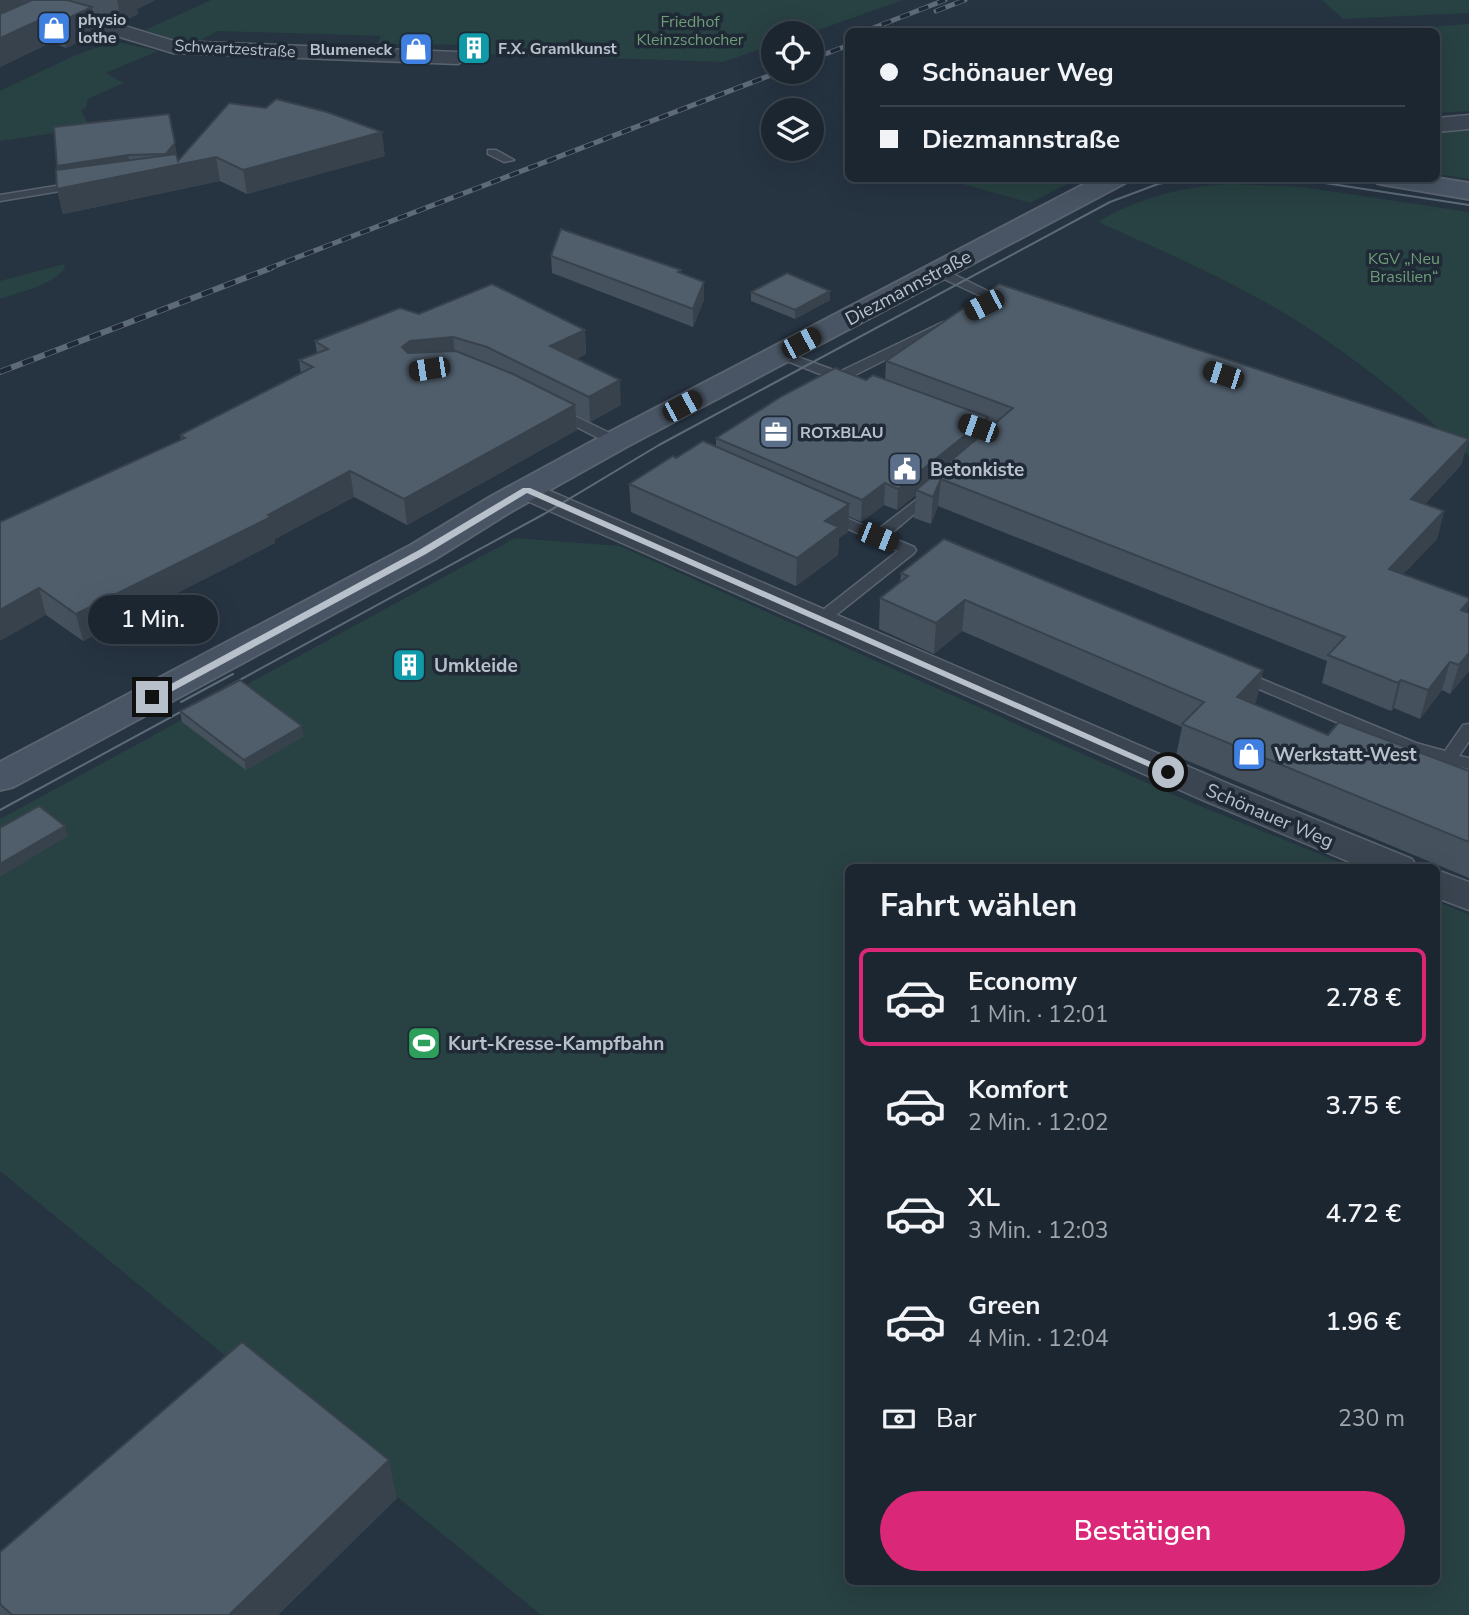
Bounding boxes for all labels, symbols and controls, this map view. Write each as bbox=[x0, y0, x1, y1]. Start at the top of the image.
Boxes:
shop icon: physio lothe bbox=[35, 9, 73, 47]
place label: physio lothe bbox=[78, 9, 126, 49]
park label: Friedhof Kleinzschocher bbox=[636, 11, 744, 51]
map controls bbox=[761, 21, 824, 161]
button: locate bbox=[761, 21, 824, 84]
building icon: F.X. Gramlkunst bbox=[455, 29, 493, 67]
shop icon: Blumeneck bbox=[397, 30, 435, 68]
street label: Schwartzestraße bbox=[174, 35, 296, 63]
place label: F.X. Gramlkunst bbox=[498, 38, 618, 60]
place label: Blumeneck bbox=[310, 39, 392, 61]
text: Schönauer Weg bbox=[922, 55, 1114, 90]
button: layers bbox=[761, 98, 824, 161]
text: Diezmannstraße bbox=[922, 122, 1120, 157]
street label: Diezmannstraße bbox=[841, 244, 976, 332]
park label: KGV „Neu Brasilien“ bbox=[1368, 248, 1440, 288]
car bbox=[961, 286, 1008, 324]
car bbox=[778, 324, 825, 362]
car bbox=[407, 355, 452, 383]
car bbox=[1200, 359, 1247, 391]
car bbox=[659, 387, 706, 425]
car bbox=[955, 411, 1002, 445]
office icon: ROTxBLAU bbox=[757, 413, 795, 451]
place label: ROTxBLAU bbox=[800, 422, 884, 444]
public building icon: Betonkiste bbox=[886, 450, 924, 488]
place label: Betonkiste bbox=[930, 457, 1024, 483]
car bbox=[855, 519, 902, 555]
callout: 1 Min. bbox=[87, 596, 217, 644]
text: 1 Min. bbox=[121, 604, 185, 635]
building icon: Umkleide bbox=[390, 646, 428, 684]
place label: Umkleide bbox=[434, 653, 518, 679]
route end bbox=[136, 681, 168, 713]
shop icon: Werkstatt-West bbox=[1230, 735, 1268, 773]
place label: Werkstatt-West bbox=[1274, 742, 1417, 768]
route start bbox=[1152, 756, 1184, 788]
street label: Schönauer Weg bbox=[1202, 777, 1337, 854]
text: Fahrt wählen bbox=[880, 884, 1077, 927]
text: Economy bbox=[968, 964, 1077, 999]
icon: car bbox=[884, 966, 947, 1029]
text: 2.78 € bbox=[1326, 980, 1401, 1015]
text: 1 Min. · 12:01 bbox=[968, 999, 1109, 1030]
sports icon: Kurt-Kresse-Kampfbahn bbox=[405, 1024, 443, 1062]
place label: Kurt-Kresse-Kampfbahn bbox=[448, 1031, 664, 1057]
text: Komfort bbox=[968, 1072, 1068, 1107]
icon: car bbox=[884, 1074, 947, 1137]
text: 3.75 € bbox=[1326, 1088, 1401, 1123]
text: 2 Min. · 12:02 bbox=[968, 1107, 1109, 1138]
text: XL bbox=[968, 1180, 1000, 1215]
icon: car bbox=[884, 1182, 947, 1245]
text: 4.72 € bbox=[1326, 1196, 1401, 1231]
text: 3 Min. · 12:03 bbox=[968, 1215, 1109, 1246]
text: Green bbox=[968, 1288, 1041, 1323]
icon: car bbox=[884, 1290, 947, 1353]
text: 1.96 € bbox=[1326, 1304, 1401, 1339]
text: 4 Min. · 12:04 bbox=[968, 1323, 1109, 1354]
icon: cash bbox=[880, 1400, 918, 1438]
text: Bar bbox=[936, 1401, 977, 1436]
text: 230 m bbox=[1338, 1403, 1405, 1434]
button: Bestätigen bbox=[880, 1491, 1405, 1571]

